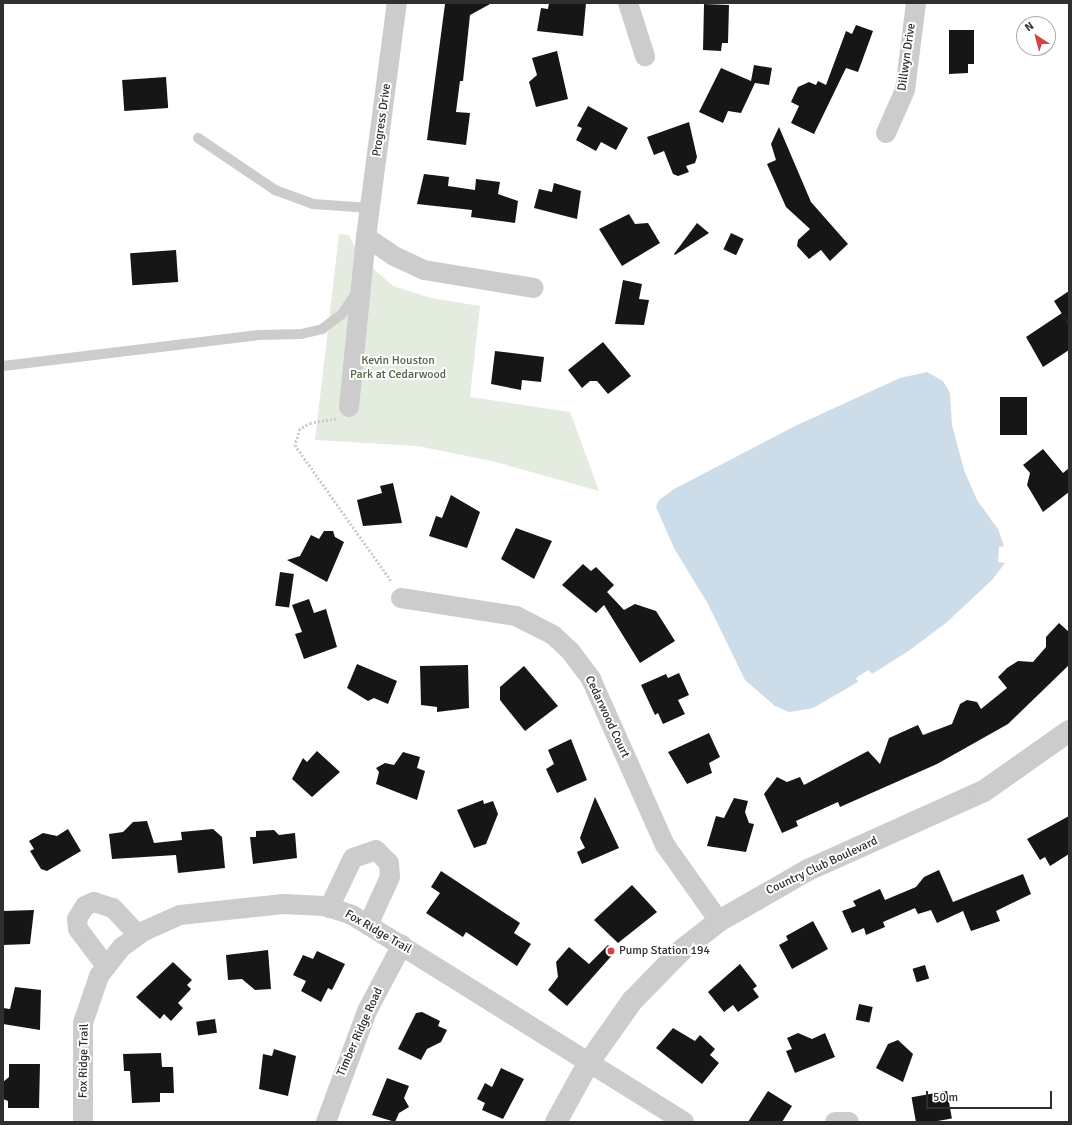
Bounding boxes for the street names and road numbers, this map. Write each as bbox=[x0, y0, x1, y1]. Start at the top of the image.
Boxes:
street label: Dillwyn Drive bbox=[895, 22, 919, 92]
street label: Progress Drive bbox=[370, 83, 394, 157]
street label: Cedarwood Court bbox=[582, 674, 632, 760]
street label: Country Club Boulevard bbox=[764, 834, 880, 898]
street label: Fox Ridge Trail bbox=[342, 907, 414, 957]
street label: Timber Ridge Road bbox=[334, 985, 386, 1079]
street label: Fox Ridge Trail bbox=[76, 1024, 92, 1098]

